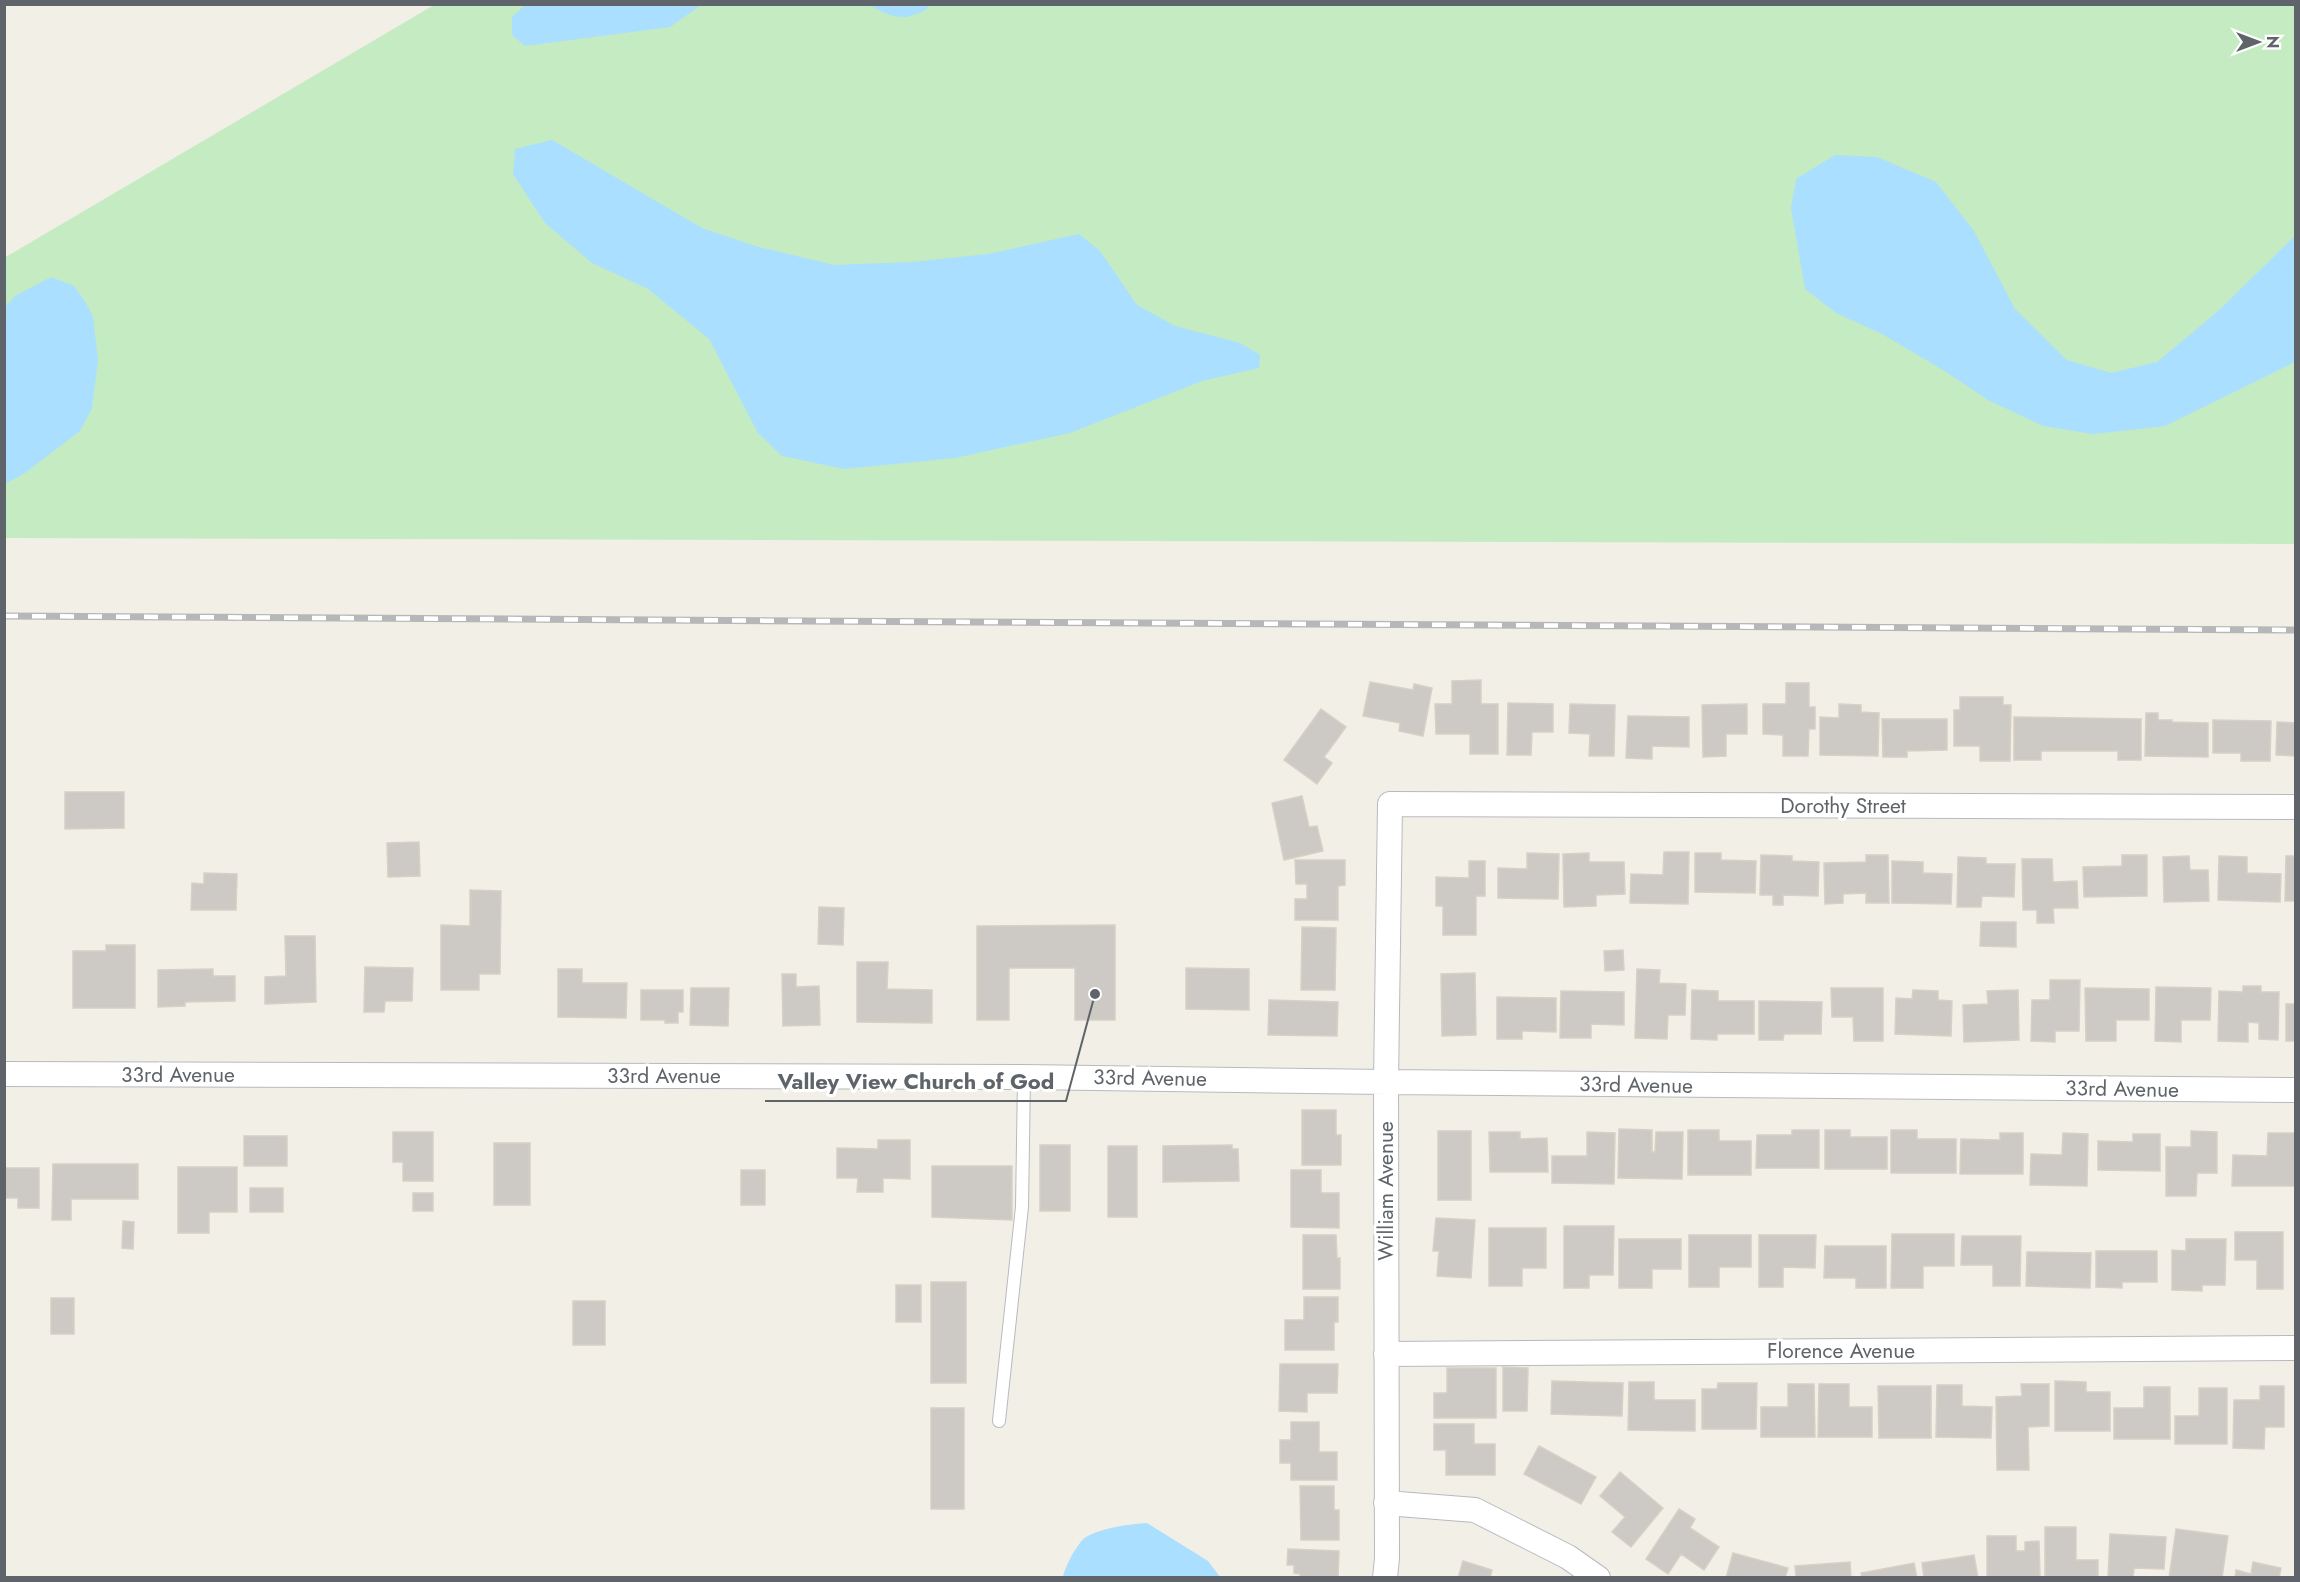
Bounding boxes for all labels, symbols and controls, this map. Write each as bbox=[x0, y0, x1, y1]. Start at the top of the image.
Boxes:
north arrow bbox=[2228, 12, 2288, 72]
text: N bbox=[2261, 36, 2284, 48]
street label: Dorothy Street bbox=[1780, 791, 1906, 821]
street label: 33rd Avenue bbox=[121, 1060, 235, 1090]
street label: 33rd Avenue bbox=[607, 1061, 721, 1091]
callout: Valley View Church of God bbox=[765, 1061, 1066, 1101]
street label: 33rd Avenue bbox=[1093, 1062, 1207, 1094]
text: Valley View Church of God bbox=[777, 1065, 1054, 1097]
street label: 33rd Avenue bbox=[1579, 1069, 1693, 1101]
street label: 33rd Avenue bbox=[2065, 1073, 2179, 1105]
street label: William Avenue bbox=[1371, 1121, 1401, 1261]
street label: Florence Avenue bbox=[1767, 1336, 1915, 1366]

